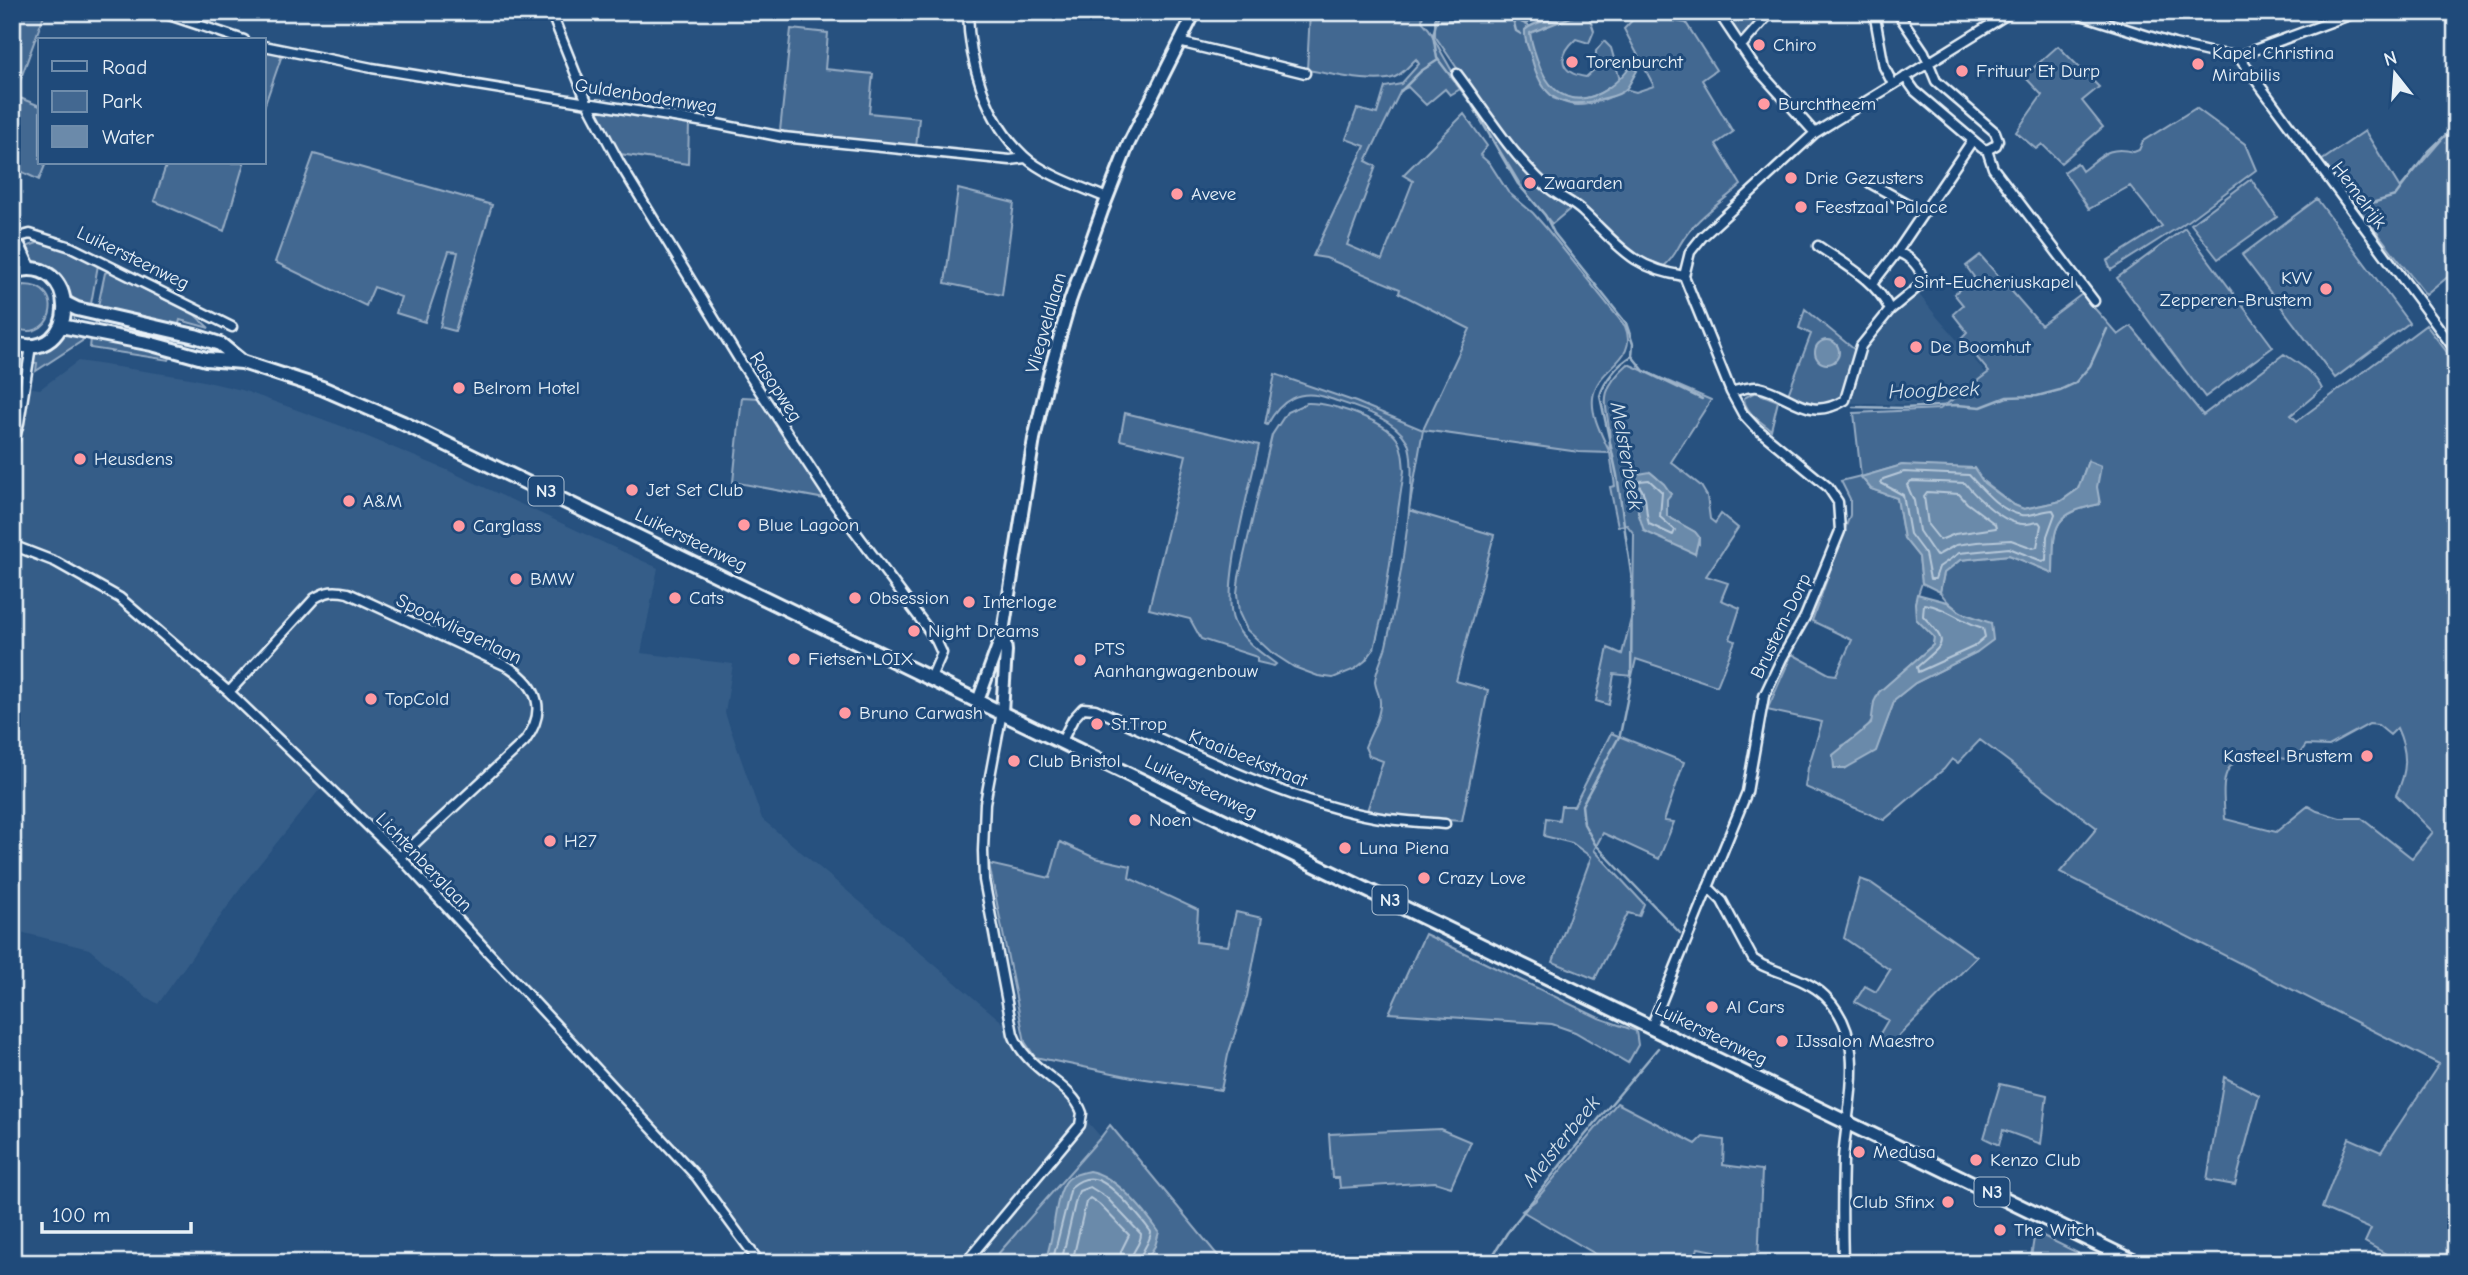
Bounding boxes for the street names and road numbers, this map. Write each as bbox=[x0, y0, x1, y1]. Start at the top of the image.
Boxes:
street label: Guldenbodemweg bbox=[573, 74, 719, 118]
street label: Hemelrijk bbox=[2327, 157, 2392, 233]
street label: Luikersteenweg bbox=[73, 221, 193, 295]
street label: Vliegveldlaan bbox=[1021, 270, 1071, 376]
street label: Rasopweg bbox=[745, 348, 807, 426]
road number: N3 bbox=[528, 476, 564, 505]
street label: Luikersteenweg bbox=[631, 503, 751, 577]
street label: Brustem-Dorp bbox=[1746, 570, 1816, 682]
street label: Spookvliegerlaan bbox=[393, 589, 525, 669]
street label: Kraaibeekstraat bbox=[1186, 724, 1311, 792]
street label: Luikersteenweg bbox=[1141, 750, 1261, 824]
street label: Lichtenberglaan bbox=[371, 808, 477, 916]
road number: N3 bbox=[1372, 886, 1408, 915]
street label: Luikersteenweg bbox=[1651, 997, 1771, 1071]
road number: N3 bbox=[1974, 1177, 2010, 1206]

